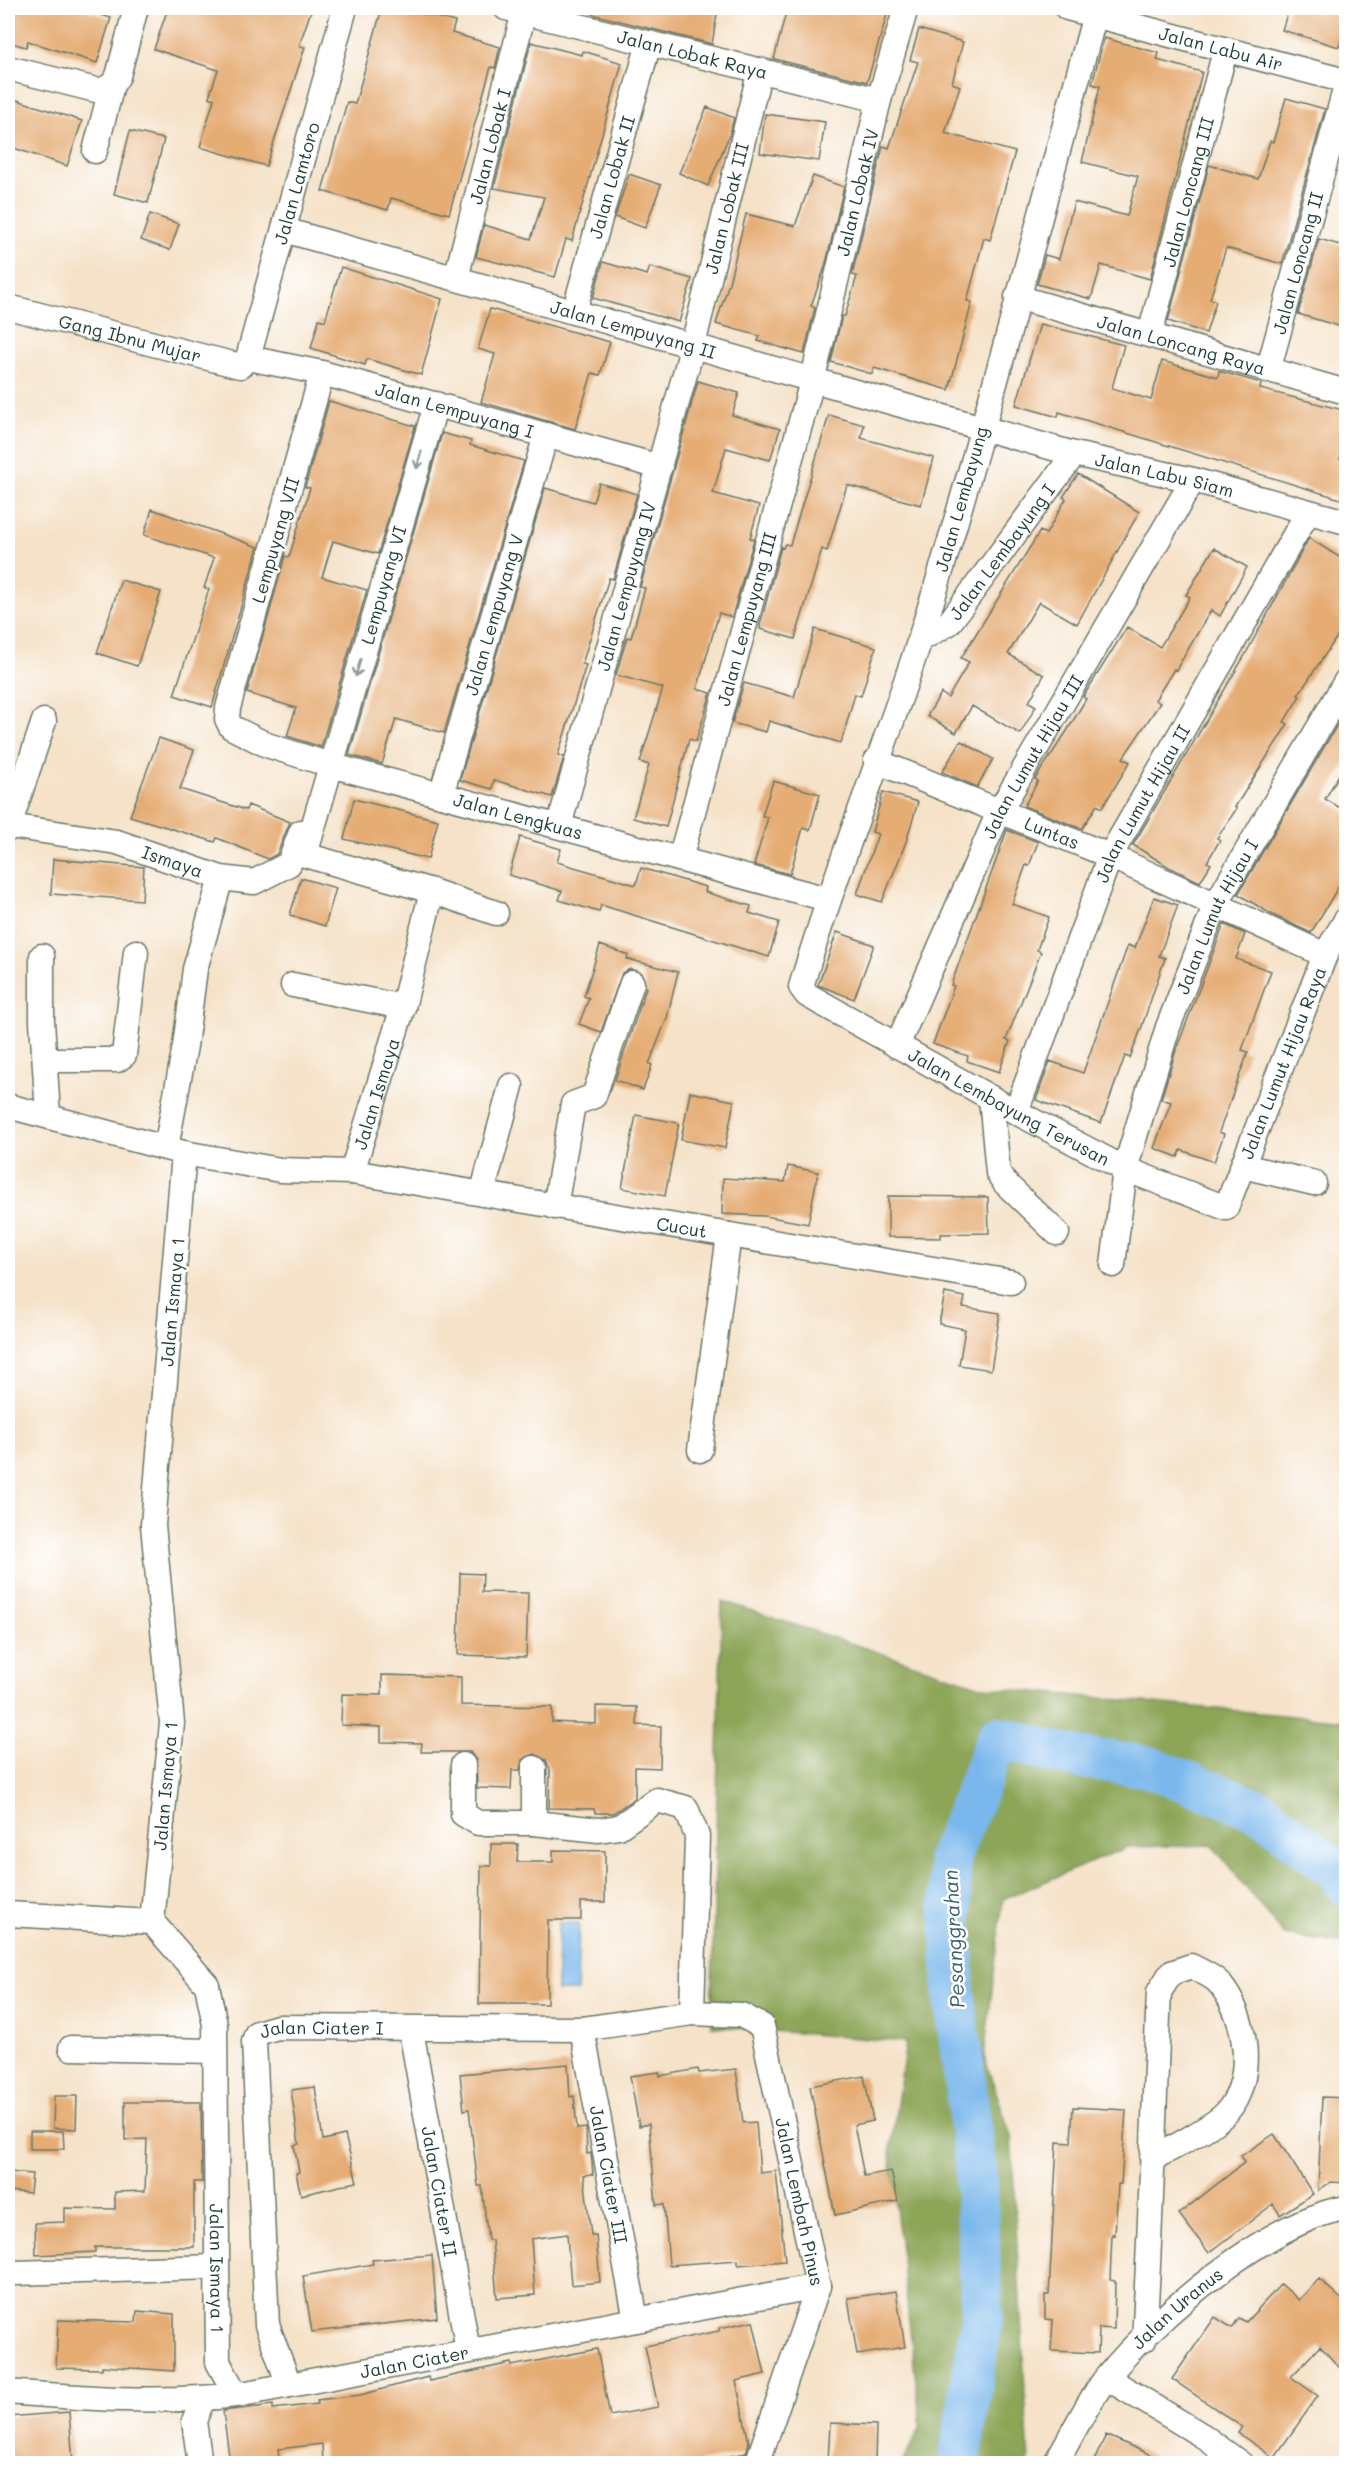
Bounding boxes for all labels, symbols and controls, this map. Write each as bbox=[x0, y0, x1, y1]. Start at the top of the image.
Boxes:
street label: Jalan Labu Air bbox=[1156, 21, 1285, 76]
street label: Jalan Lobak Raya bbox=[615, 24, 770, 84]
street label: Jalan Lobak I bbox=[463, 86, 516, 207]
street label: Jalan Lobak II bbox=[583, 113, 640, 241]
street label: Jalan Loncang III bbox=[1156, 114, 1219, 270]
street label: Jalan Lamtoro bbox=[268, 119, 325, 247]
street label: Jalan Lobak IV bbox=[830, 126, 884, 258]
street label: Jalan Lobak III bbox=[699, 140, 754, 276]
street label: Jalan Loncang II bbox=[1267, 189, 1329, 337]
street label: Jalan Lempuyang II bbox=[548, 294, 719, 364]
street label: Gang Ibnu Mujar bbox=[56, 308, 204, 368]
street label: Jalan Loncang Raya bbox=[1094, 309, 1268, 380]
street label: Jalan Lempuyang I bbox=[373, 376, 536, 443]
street label: Jalan Lembayung bbox=[929, 424, 993, 574]
street label: Jalan Labu Siam bbox=[1093, 447, 1237, 503]
one-way arrow bbox=[413, 450, 424, 469]
street label: Lempuyang VII bbox=[246, 474, 304, 606]
street label: Jalan Lembayung I bbox=[943, 479, 1060, 625]
street label: Jalan Lempuyang IV bbox=[591, 499, 661, 674]
street label: Lempuyang VI bbox=[355, 523, 411, 647]
street label: Jalan Lempuyang III bbox=[711, 529, 782, 708]
street label: Jalan Lempuyang V bbox=[459, 531, 529, 698]
one-way arrow bbox=[352, 658, 363, 677]
street label: Jalan Lumut Hijau III bbox=[977, 670, 1089, 842]
street label: Jalan Lumut Hijau II bbox=[1089, 720, 1195, 886]
street label: Jalan Lengkuas bbox=[451, 787, 585, 845]
street label: Luntas bbox=[1021, 811, 1083, 854]
street label: Jalan Lumut Hijau I bbox=[1170, 834, 1263, 997]
street label: Ismaya bbox=[139, 840, 206, 883]
street label: Jalan Lumut Hijau Raya bbox=[1234, 963, 1331, 1162]
street label: Jalan Ismaya bbox=[348, 1035, 405, 1152]
street label: Jalan Lembayung Terusan bbox=[904, 1042, 1114, 1171]
street label: Cucut bbox=[655, 1211, 709, 1243]
street label: Jalan Ismaya 1 bbox=[154, 1237, 190, 1367]
street label: Jalan Ismaya 1 bbox=[147, 1721, 183, 1851]
water label: Pesanggrahan bbox=[936, 1869, 970, 2009]
street label: Jalan Ciater I bbox=[257, 2015, 384, 2044]
street label: Jalan Ciater III bbox=[584, 2104, 634, 2246]
street label: Jalan Lembah Pinus bbox=[770, 2115, 830, 2288]
street label: Jalan Ciater II bbox=[416, 2124, 463, 2259]
street label: Jalan Ismaya 1 bbox=[205, 2204, 230, 2333]
street label: Jalan Uranus bbox=[1126, 2262, 1227, 2354]
street label: Jalan Ciater bbox=[358, 2340, 471, 2384]

